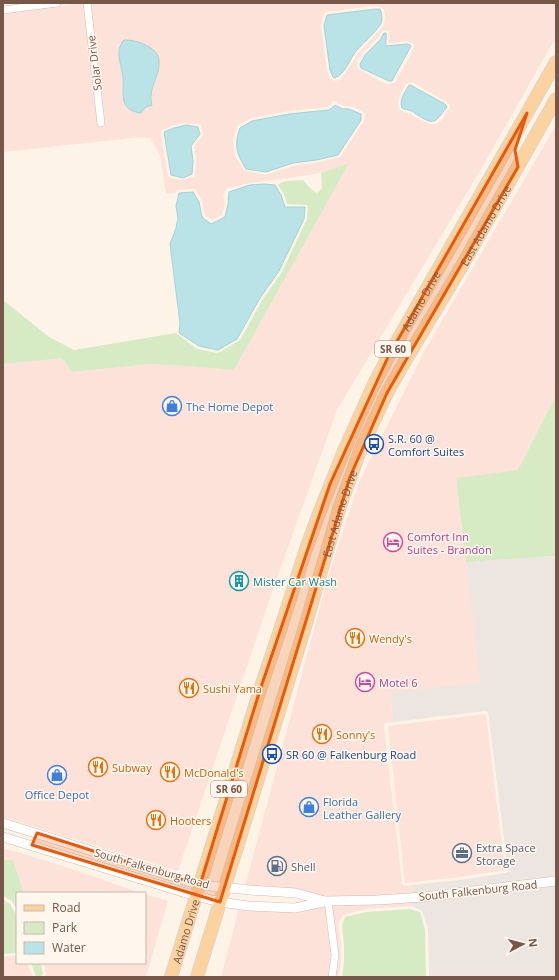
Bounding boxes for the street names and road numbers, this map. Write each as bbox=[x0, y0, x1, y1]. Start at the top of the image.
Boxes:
street label: Solar Drive bbox=[83, 34, 105, 92]
street label: East Adamo Drive bbox=[456, 182, 514, 268]
street label: Adamo Drive bbox=[397, 268, 443, 333]
road number: SR 60 bbox=[375, 341, 411, 357]
street label: East Adamo Drive bbox=[318, 468, 360, 559]
road number: SR 60 bbox=[211, 781, 247, 797]
street label: South Falkenburg Road bbox=[93, 844, 211, 892]
street label: South Falkenburg Road bbox=[418, 876, 538, 904]
street label: Adamo Drive bbox=[168, 897, 202, 965]

